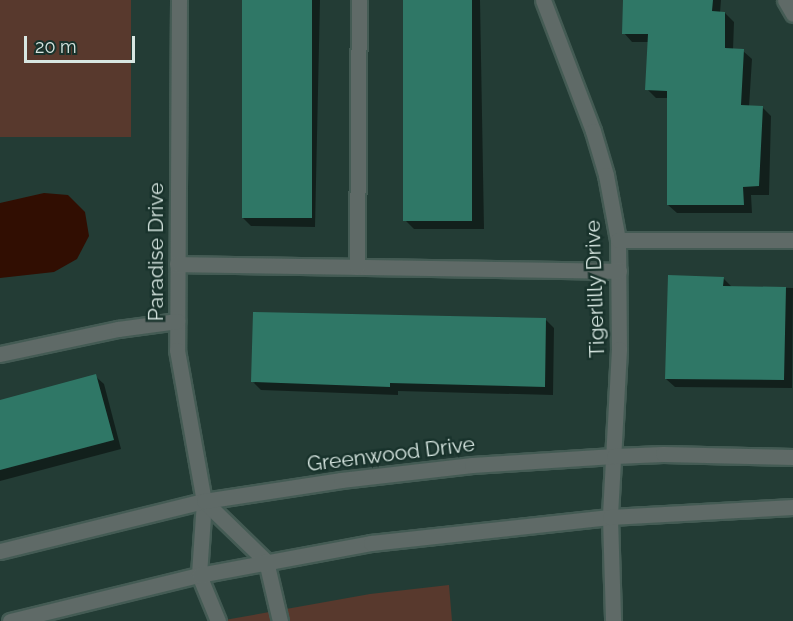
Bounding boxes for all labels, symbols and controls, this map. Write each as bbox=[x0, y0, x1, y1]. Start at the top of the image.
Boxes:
scale bar bbox=[27, 24, 138, 62]
text: 20 m bbox=[35, 36, 77, 57]
street label: Paradise Drive bbox=[143, 183, 169, 321]
street label: Tigerlilly Drive bbox=[580, 219, 610, 359]
street label: Greenwood Drive bbox=[306, 431, 476, 477]

